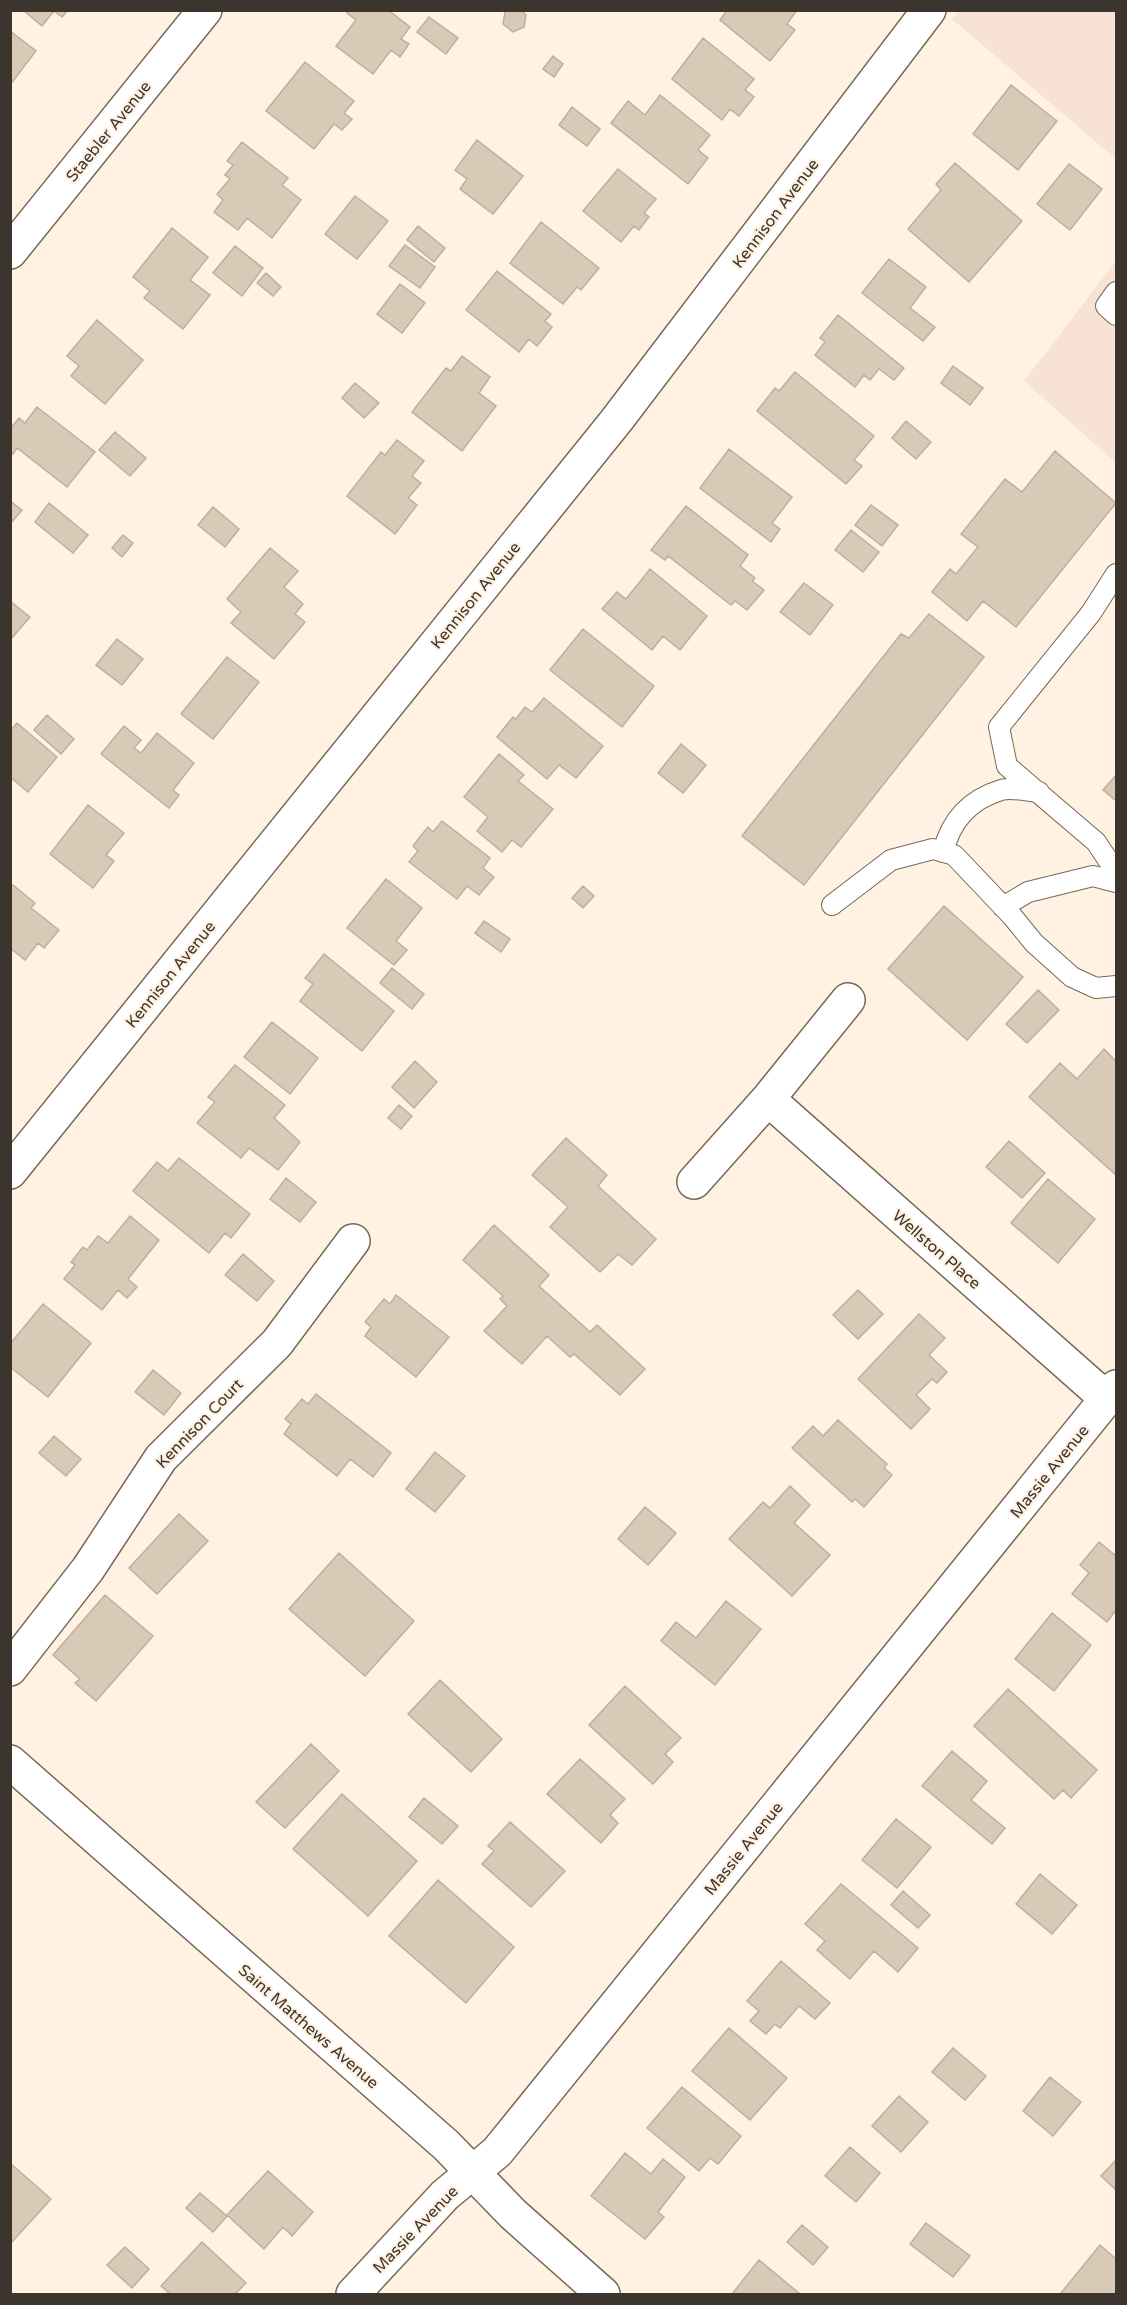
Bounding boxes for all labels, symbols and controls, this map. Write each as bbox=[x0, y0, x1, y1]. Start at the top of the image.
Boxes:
street label: Staebler Avenue bbox=[62, 77, 156, 186]
street label: Kennison Avenue bbox=[728, 155, 823, 272]
street label: Kennison Avenue bbox=[427, 538, 525, 653]
street label: Kennison Avenue bbox=[122, 917, 220, 1032]
street label: Wellston Place bbox=[888, 1206, 985, 1294]
street label: Kennison Court bbox=[152, 1375, 248, 1473]
street label: Massie Avenue bbox=[1006, 1421, 1094, 1522]
street label: Massie Avenue bbox=[700, 1798, 788, 1899]
street label: Saint Matthews Avenue bbox=[234, 1960, 383, 2093]
street label: Massie Avenue bbox=[369, 2182, 463, 2278]

